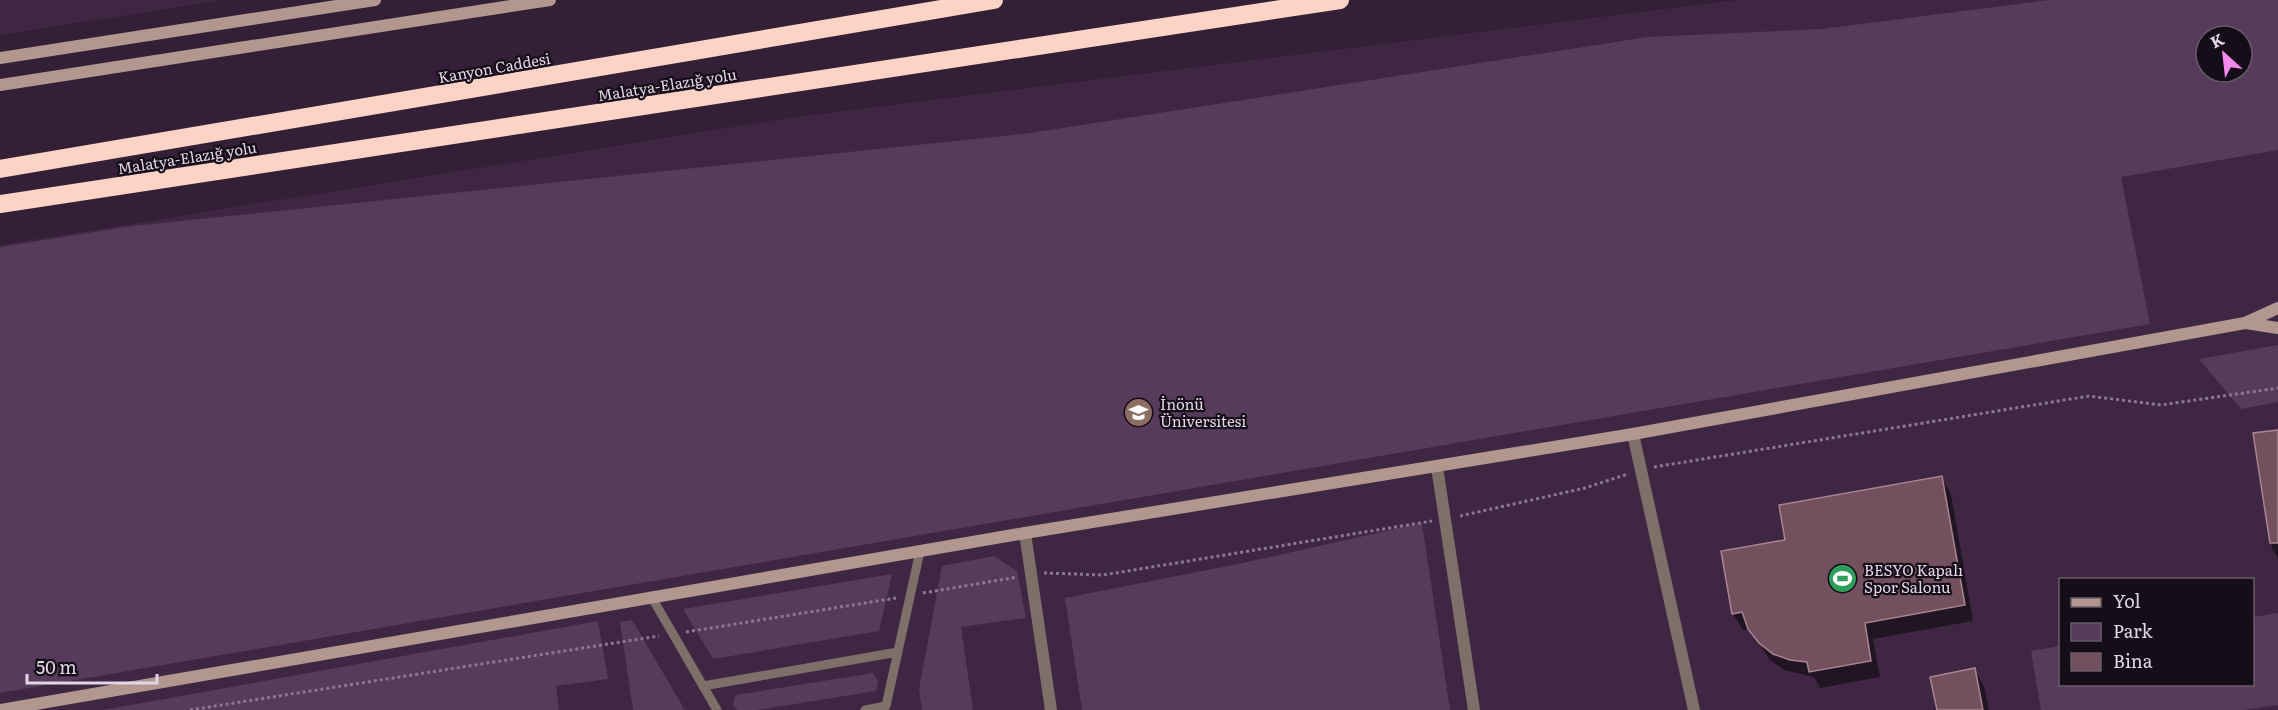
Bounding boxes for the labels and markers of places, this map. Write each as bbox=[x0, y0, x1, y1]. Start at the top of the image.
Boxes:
place label: İnönü Üniversitesi bbox=[1160, 392, 1246, 432]
school or university icon: İnönü Üniversitesi bbox=[1123, 396, 1155, 428]
place label: BESYO Kapalı Spor Salonu bbox=[1864, 558, 1963, 598]
sports icon: BESYO Kapalı Spor Salonu bbox=[1827, 562, 1859, 594]

